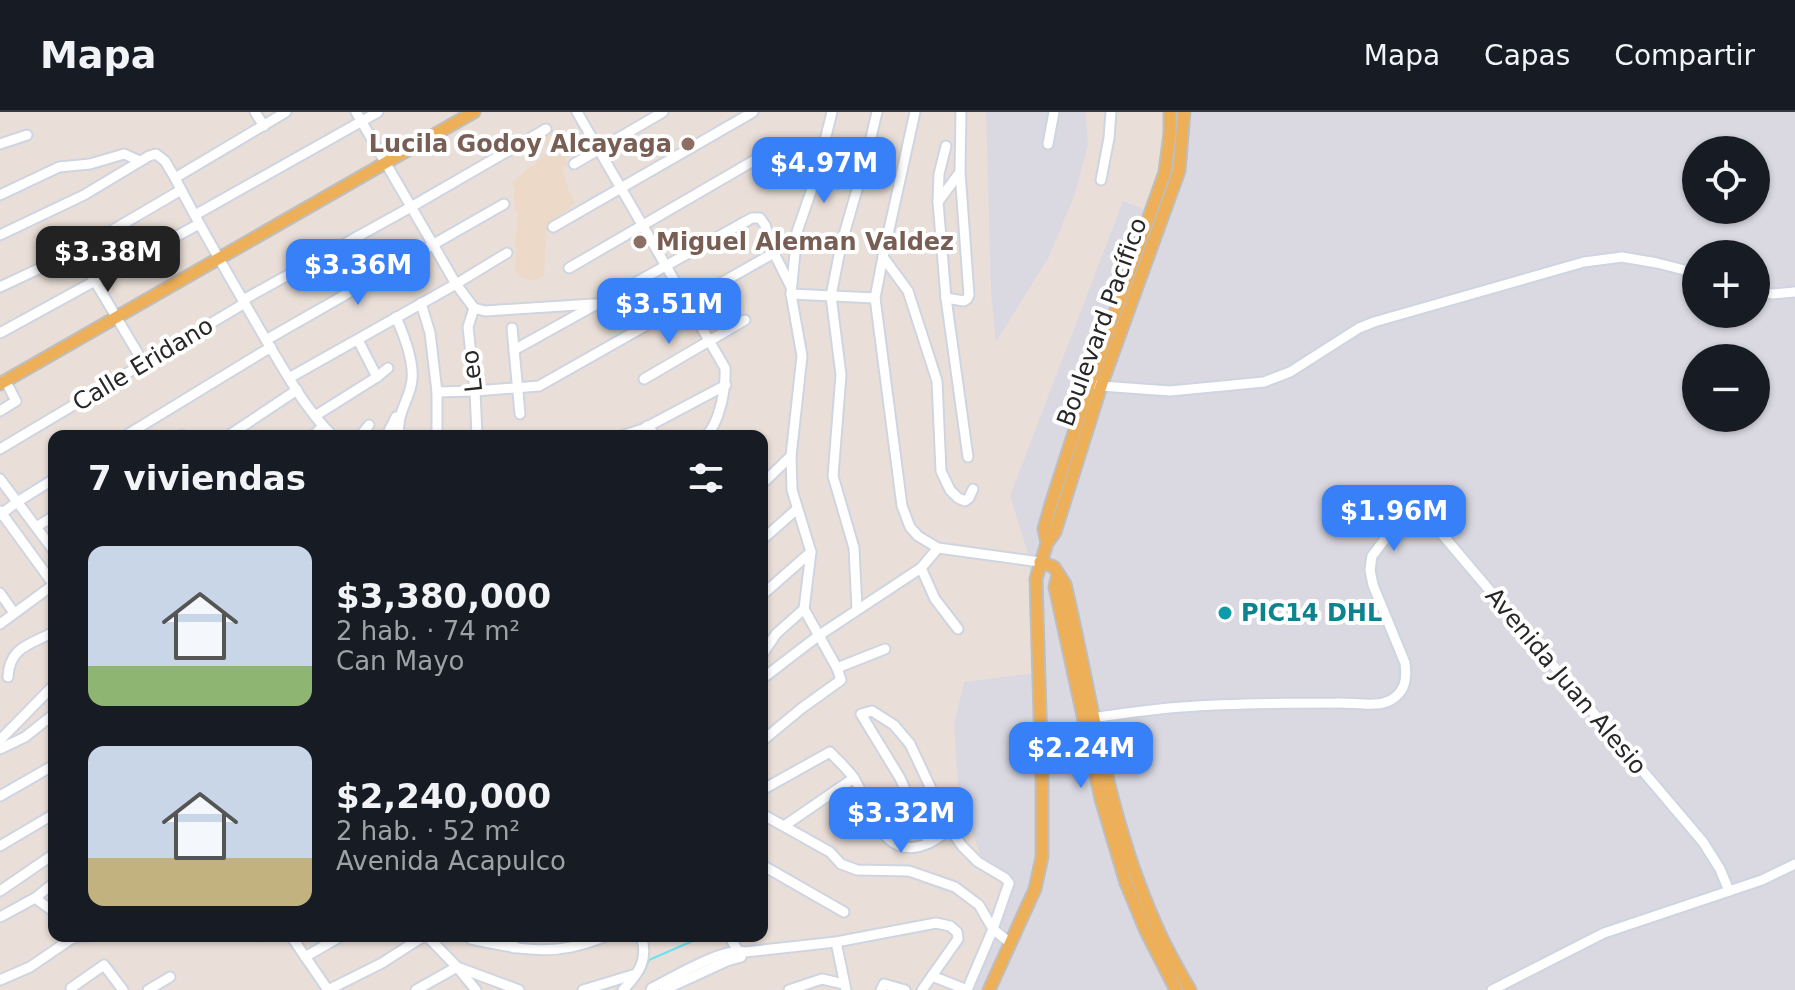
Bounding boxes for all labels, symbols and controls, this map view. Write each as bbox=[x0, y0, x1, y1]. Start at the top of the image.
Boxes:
text: Mapa bbox=[40, 33, 156, 77]
text: Mapa bbox=[1364, 39, 1440, 72]
text: Capas bbox=[1484, 39, 1570, 72]
text: Compartir bbox=[1614, 39, 1755, 72]
place label: Lucila Godoy Alcayaga bbox=[369, 130, 672, 158]
marker: Lucila Godoy Alcayaga bbox=[679, 135, 697, 153]
map controls bbox=[1682, 136, 1770, 432]
button: locate bbox=[1682, 136, 1770, 224]
pin: $4.97M bbox=[759, 137, 889, 205]
text: $4.97M bbox=[770, 148, 878, 178]
street label: Boulevard Pacífico bbox=[1051, 214, 1153, 430]
pin: $3.38M bbox=[43, 226, 173, 294]
place label: Miguel Aleman Valdez bbox=[656, 228, 954, 256]
marker: Miguel Aleman Valdez bbox=[631, 233, 649, 251]
text: $3.38M bbox=[54, 237, 162, 267]
pin: $3.36M bbox=[293, 239, 423, 307]
button: + bbox=[1682, 240, 1770, 328]
text: $3.36M bbox=[304, 250, 412, 280]
pin: $3.51M bbox=[604, 278, 734, 346]
text: $3.51M bbox=[615, 289, 723, 319]
street label: Calle Eridano bbox=[68, 311, 218, 417]
button: − bbox=[1682, 344, 1770, 432]
street label: Leo bbox=[456, 348, 488, 394]
icon: filters bbox=[684, 456, 728, 500]
text: 7 viviendas bbox=[88, 458, 306, 498]
pin: $1.96M bbox=[1329, 485, 1459, 553]
text: $1.96M bbox=[1340, 496, 1448, 526]
text: $3,380,000 bbox=[336, 576, 551, 616]
icon: home bbox=[152, 578, 248, 674]
street label: Avenida Juan Alesio bbox=[1480, 582, 1652, 780]
place label: PIC14 DHL bbox=[1241, 599, 1382, 627]
marker: PIC14 DHL bbox=[1216, 604, 1234, 622]
text: 2 hab. · 74 m² bbox=[336, 616, 520, 646]
text: Can Mayo bbox=[336, 646, 465, 676]
pin: $2.24M bbox=[1016, 722, 1146, 790]
text: $2.24M bbox=[1027, 733, 1135, 763]
text: $2,240,000 bbox=[336, 776, 551, 816]
icon: home bbox=[152, 778, 248, 874]
pin: $3.32M bbox=[836, 787, 966, 855]
text: $3.32M bbox=[847, 798, 955, 828]
text: 2 hab. · 52 m² bbox=[336, 816, 520, 846]
text: Avenida Acapulco bbox=[336, 846, 566, 876]

